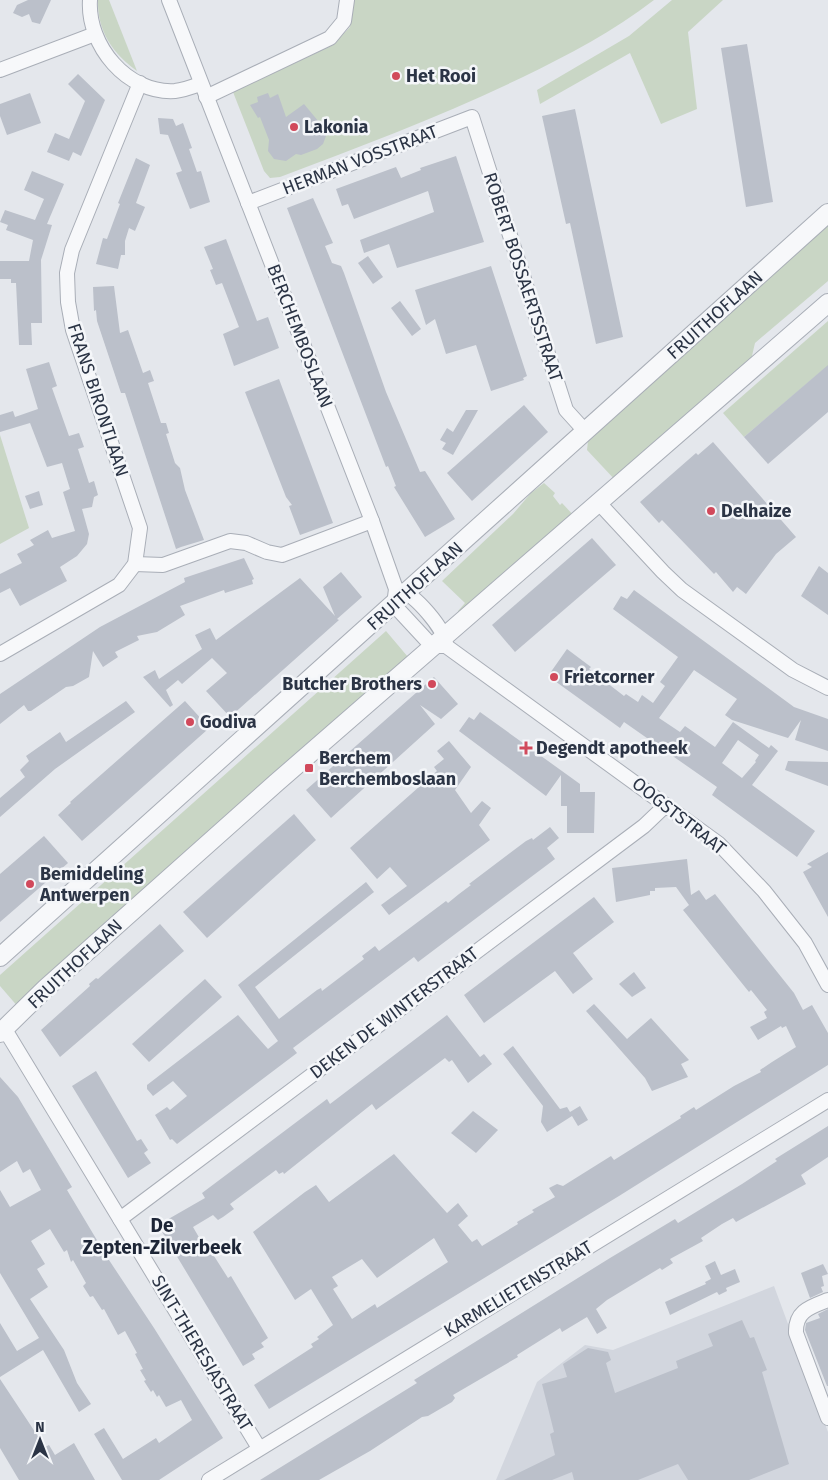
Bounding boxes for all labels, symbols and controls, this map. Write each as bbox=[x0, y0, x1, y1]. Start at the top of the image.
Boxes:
place label: Het Rooi bbox=[406, 65, 476, 87]
marker: Het Rooi bbox=[390, 70, 402, 82]
place label: Lakonia bbox=[304, 116, 369, 138]
street label: HERMAN VOSSTRAAT bbox=[279, 120, 441, 200]
marker: Lakonia bbox=[288, 121, 300, 133]
street label: ROBERT BOSSAERTSSTRAAT bbox=[479, 170, 567, 385]
street label: BERCHEMBOSLAAN bbox=[262, 261, 338, 411]
street label: FRUITHOFLAAN bbox=[662, 266, 768, 364]
street label: FRANS BIRONTLAAN bbox=[63, 321, 133, 479]
place label: Delhaize bbox=[721, 500, 791, 522]
marker: Delhaize bbox=[705, 505, 717, 517]
street label: FRUITHOFLAAN bbox=[362, 537, 468, 635]
place label: Frietcorner bbox=[564, 666, 655, 688]
marker: Frietcorner bbox=[548, 671, 560, 683]
place label: Butcher Brothers bbox=[282, 673, 422, 695]
marker: Butcher Brothers bbox=[426, 678, 438, 690]
place label: Godiva bbox=[200, 711, 257, 733]
marker: Godiva bbox=[184, 716, 196, 728]
place label: Degendt apotheek bbox=[536, 737, 689, 759]
marker: Degendt apotheek bbox=[520, 742, 532, 754]
place label: Berchem Berchemboslaan bbox=[319, 747, 456, 790]
marker: Berchem Berchemboslaan bbox=[303, 762, 315, 774]
street label: OOGSTSTRAAT bbox=[628, 772, 731, 860]
place label: Bemiddeling Antwerpen bbox=[39, 863, 144, 906]
marker: Bemiddeling Antwerpen bbox=[24, 878, 36, 890]
street label: FRUITHOFLAAN bbox=[23, 915, 127, 1013]
street label: DEKEN DE WINTERSTRAAT bbox=[305, 942, 483, 1084]
district label: De Zepten-Zilverbeek bbox=[82, 1214, 242, 1259]
street label: KARMELIETENSTRAAT bbox=[440, 1236, 597, 1342]
street label: SINT-THERESIASTRAAT bbox=[147, 1271, 258, 1435]
north arrow bbox=[15, 1415, 65, 1465]
text: N bbox=[35, 1419, 45, 1436]

